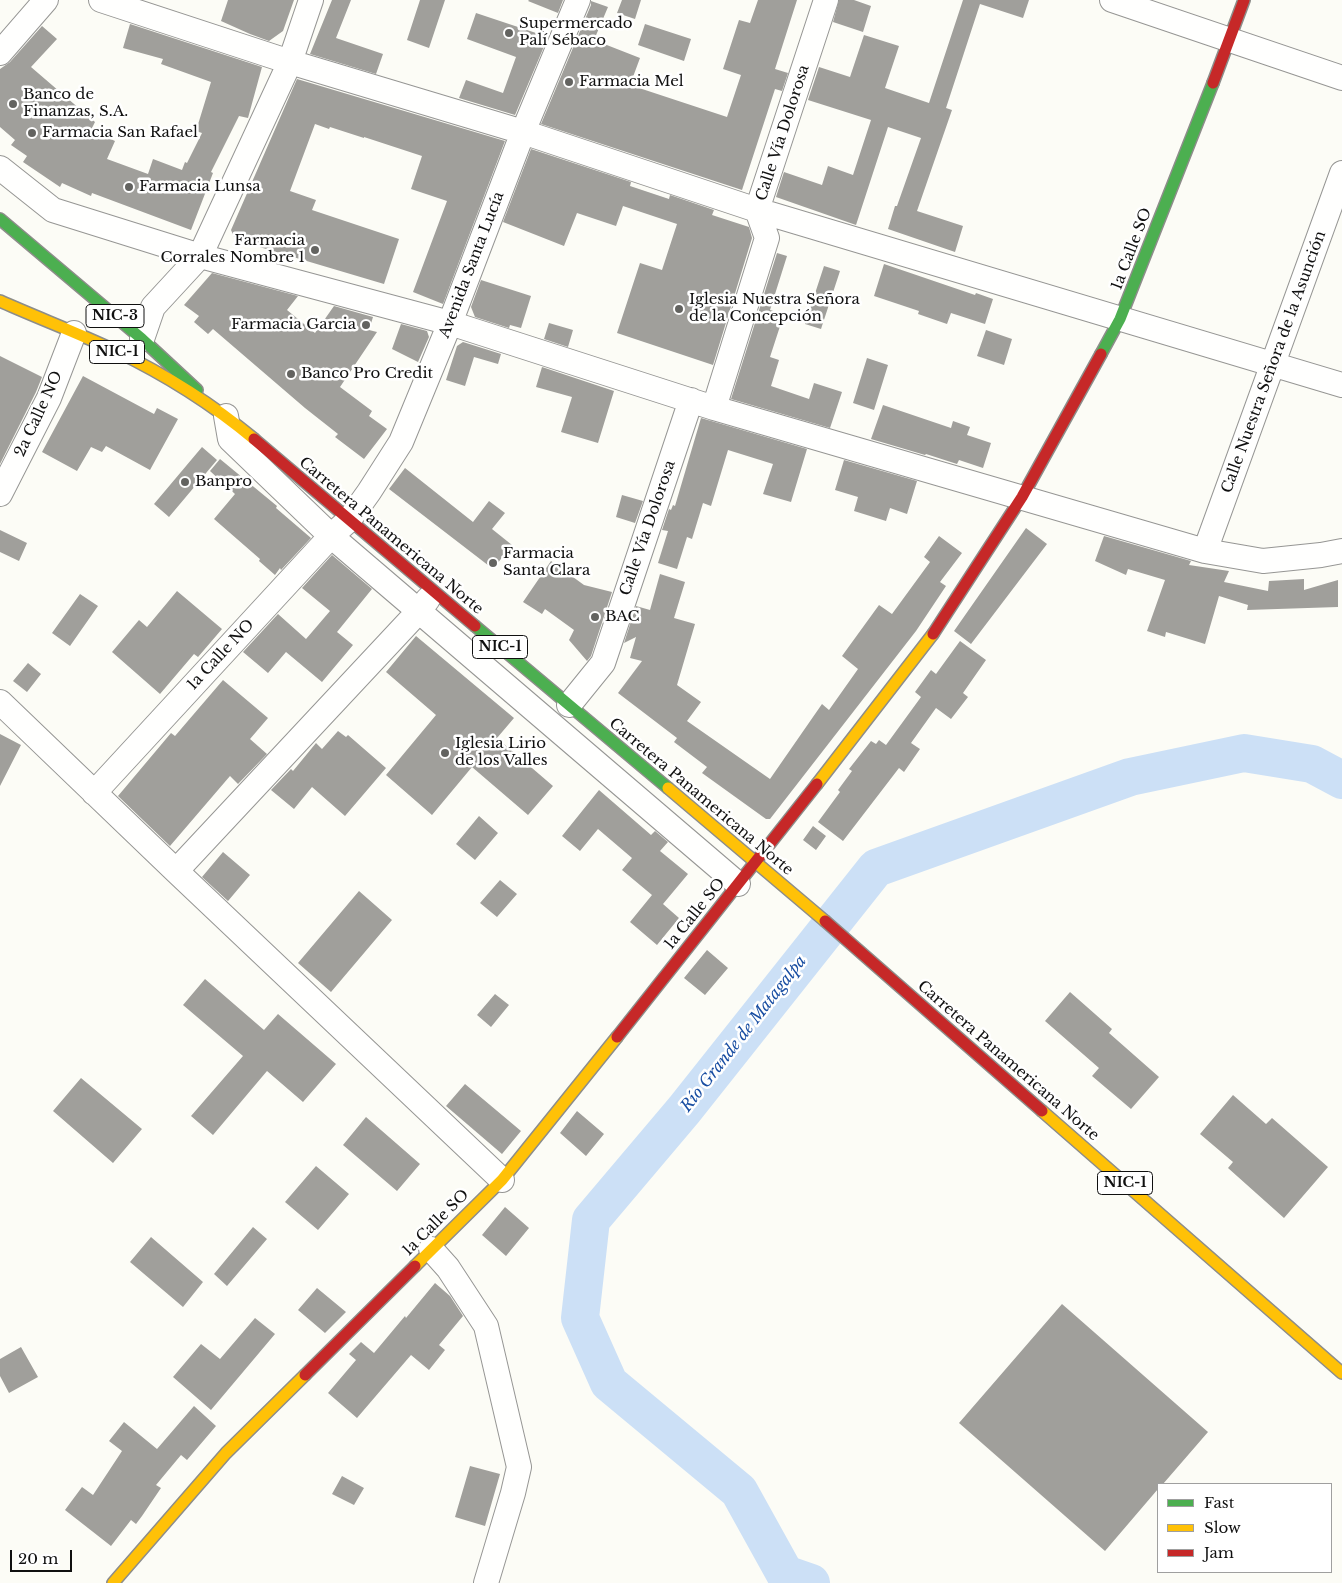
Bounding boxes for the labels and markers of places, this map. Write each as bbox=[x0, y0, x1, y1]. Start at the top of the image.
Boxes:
place label: Supermercado Palí Sébaco bbox=[519, 15, 633, 50]
marker: Supermercado Palí Sébaco bbox=[503, 27, 515, 39]
place label: Farmacia Mel bbox=[579, 73, 684, 91]
marker: Farmacia Mel bbox=[563, 76, 575, 88]
place label: Banco de Finanzas, S.A. bbox=[23, 86, 128, 121]
marker: Banco de Finanzas, S.A. bbox=[7, 98, 19, 110]
place label: Farmacia San Rafael bbox=[42, 124, 198, 142]
marker: Farmacia San Rafael bbox=[26, 127, 38, 139]
place label: Farmacia Lunsa bbox=[139, 178, 261, 196]
marker: Farmacia Lunsa bbox=[123, 181, 135, 193]
place label: Farmacia Corrales Nombre 1 bbox=[161, 232, 305, 267]
marker: Farmacia Corrales Nombre 1 bbox=[309, 244, 321, 256]
place label: Iglesia Nuestra Señora de la Concepción bbox=[689, 291, 860, 326]
marker: Iglesia Nuestra Señora de la Concepción bbox=[673, 303, 685, 315]
place label: Farmacia Garcia bbox=[231, 316, 356, 334]
marker: Farmacia Garcia bbox=[360, 319, 372, 331]
place label: Banco Pro Credit bbox=[301, 365, 433, 383]
marker: Banco Pro Credit bbox=[285, 368, 297, 380]
place label: Banpro bbox=[195, 473, 252, 491]
marker: Banpro bbox=[179, 476, 191, 488]
place label: Farmacia Santa Clara bbox=[503, 545, 590, 580]
marker: Farmacia Santa Clara bbox=[487, 557, 499, 569]
place label: BAC bbox=[605, 608, 640, 626]
marker: BAC bbox=[589, 611, 601, 623]
place label: Iglesia Lirio de los Valles bbox=[455, 735, 548, 770]
marker: Iglesia Lirio de los Valles bbox=[439, 747, 451, 759]

